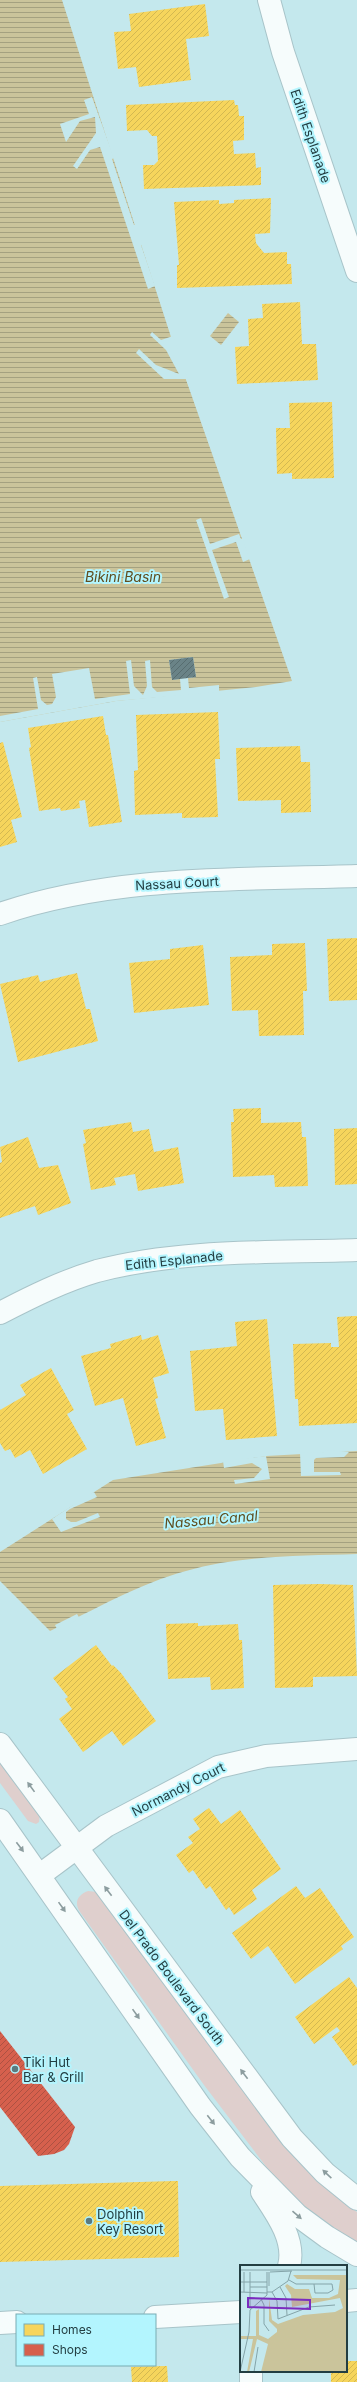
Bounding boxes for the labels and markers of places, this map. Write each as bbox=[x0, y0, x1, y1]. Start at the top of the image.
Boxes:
place label: Tiki Hut Bar & Grill bbox=[23, 2054, 84, 2085]
marker: Tiki Hut Bar & Grill bbox=[10, 2064, 20, 2074]
place label: Dolphin Key Resort bbox=[97, 2206, 163, 2237]
marker: Dolphin Key Resort bbox=[84, 2216, 94, 2226]

